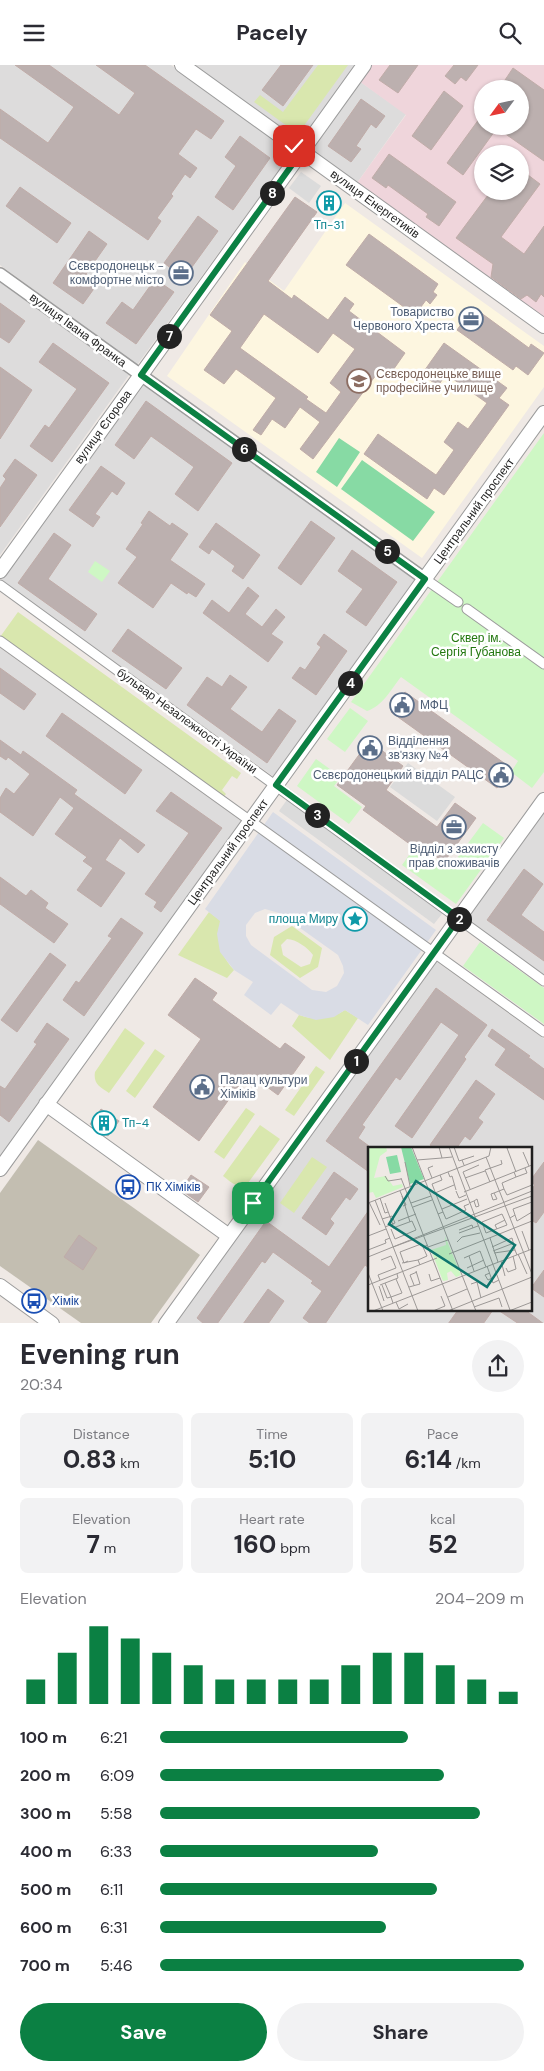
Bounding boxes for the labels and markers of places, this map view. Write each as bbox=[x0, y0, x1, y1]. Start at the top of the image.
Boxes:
pin bbox=[273, 125, 315, 167]
pin: 8 bbox=[260, 181, 284, 205]
building icon: Тп-31 bbox=[316, 190, 342, 216]
place label: Тп-31 bbox=[314, 217, 344, 233]
place label: Сєвєродонецьк - комфортне місто bbox=[69, 258, 164, 288]
office icon: Сєвєродонецьк - комфортне місто bbox=[168, 260, 194, 286]
place label: Товариство Червоного Хреста bbox=[353, 304, 454, 334]
office icon: Товариство Червоного Хреста bbox=[458, 306, 484, 332]
pin: 7 bbox=[156, 323, 182, 349]
place label: Сєвєродонецьке вище професійне училище bbox=[376, 366, 502, 396]
school or university icon: Сєвєродонецьке вище професійне училище bbox=[346, 368, 372, 394]
pin: 6 bbox=[232, 437, 256, 461]
pin: 5 bbox=[374, 539, 400, 563]
pin: 4 bbox=[338, 671, 362, 695]
public building icon: МФЦ bbox=[389, 692, 415, 718]
place label: МФЦ bbox=[420, 697, 448, 713]
place label: Відділення зв'язку №4 bbox=[388, 733, 449, 763]
public building icon: Відділення зв'язку №4 bbox=[357, 735, 383, 761]
public building icon: Сєвєродонецький відділ РАЦС bbox=[488, 762, 514, 788]
place label: Сєвєродонецький відділ РАЦС bbox=[313, 767, 484, 783]
pin: 3 bbox=[304, 803, 330, 827]
office icon: Відділ з захисту прав споживачів bbox=[441, 814, 467, 840]
place label: Відділ з захисту прав споживачів bbox=[408, 841, 500, 871]
place icon: площа Миру bbox=[342, 906, 368, 932]
pin: 2 bbox=[446, 907, 472, 931]
place label: площа Миру bbox=[269, 911, 338, 927]
pin: 1 bbox=[344, 1049, 368, 1073]
place label: Палац культури Хіміків bbox=[220, 1072, 307, 1102]
public building icon: Палац культури Хіміків bbox=[189, 1074, 215, 1100]
building icon: Тп-4 bbox=[91, 1110, 117, 1136]
place label: Тп-4 bbox=[122, 1115, 149, 1131]
bus stop icon: ПК Хіміків bbox=[115, 1174, 141, 1200]
place label: ПК Хіміків bbox=[146, 1179, 201, 1195]
pin bbox=[232, 1182, 274, 1224]
bus stop icon: Хімік bbox=[21, 1288, 47, 1314]
place label: Хімік bbox=[52, 1293, 80, 1309]

